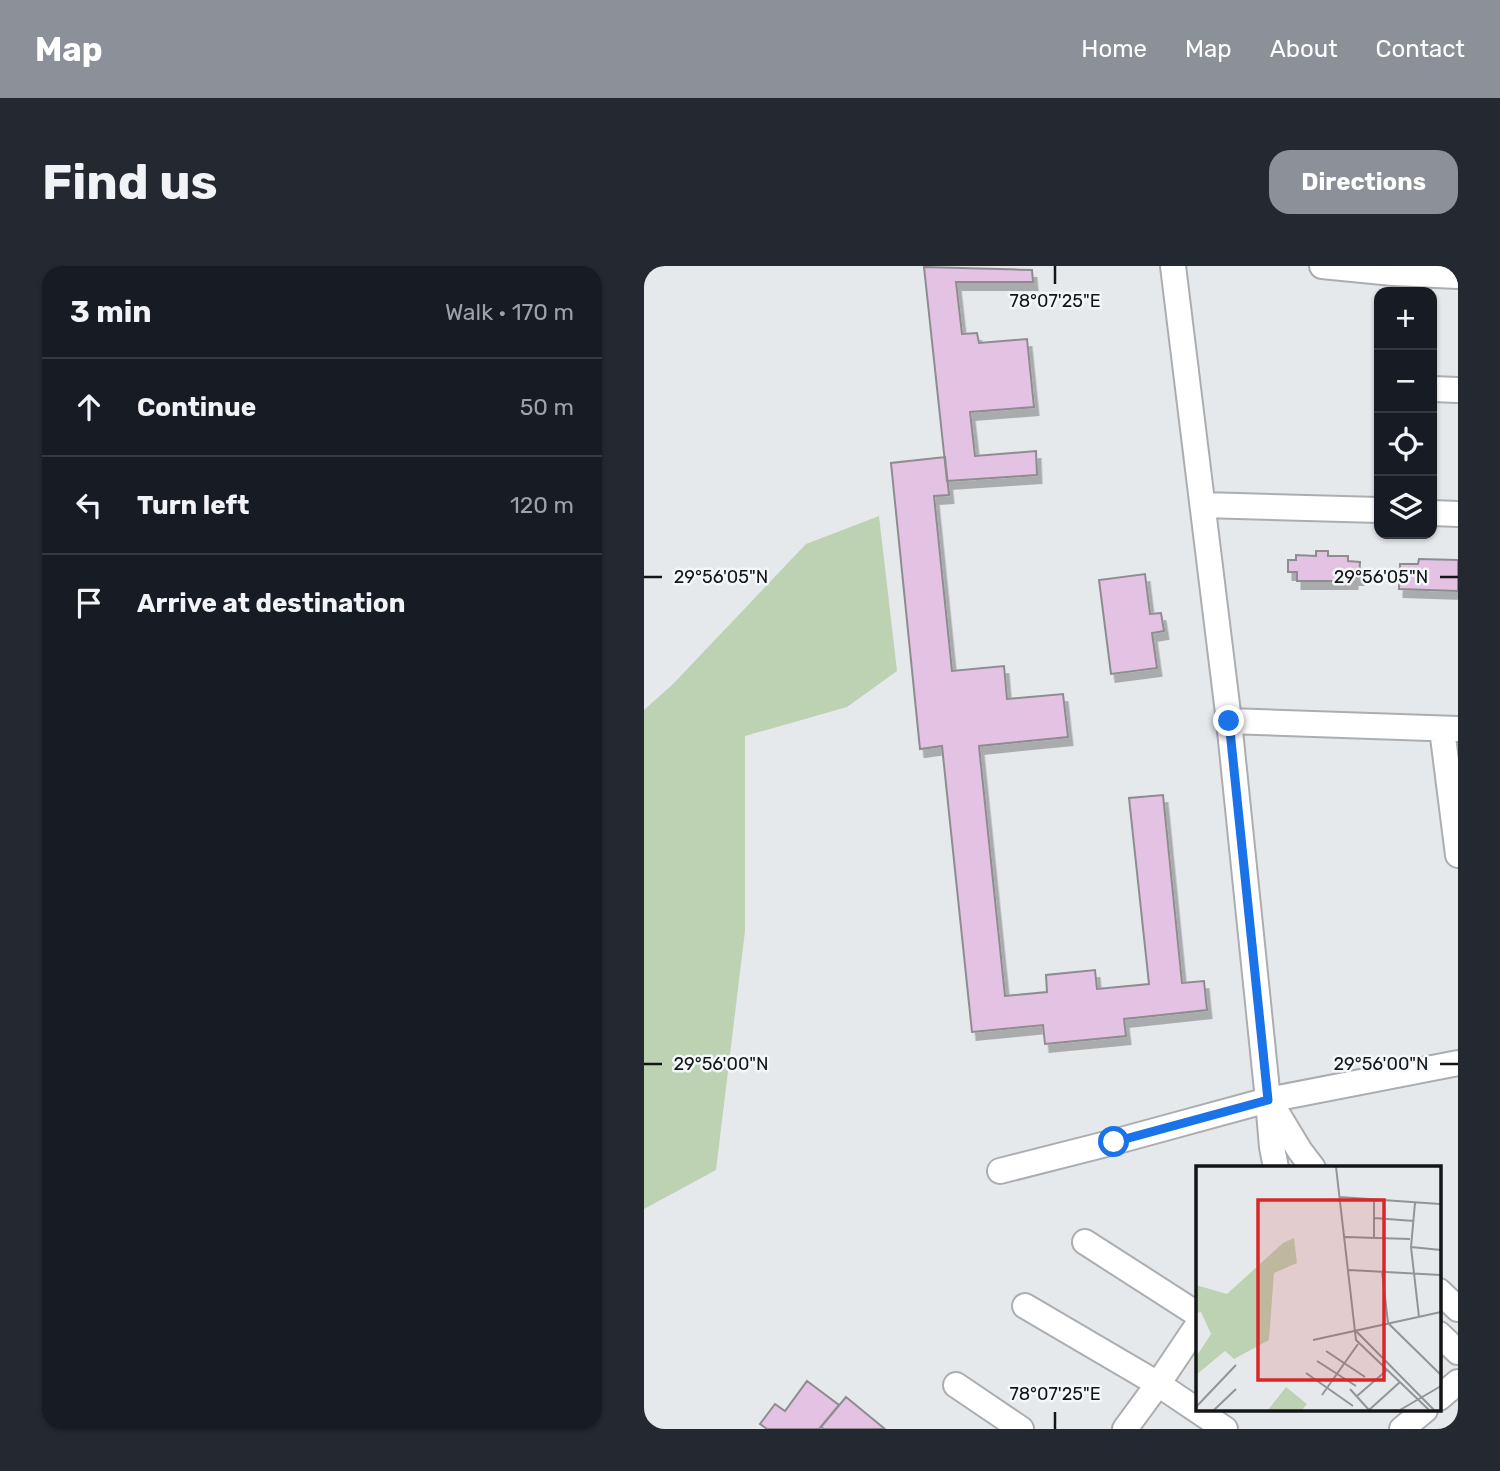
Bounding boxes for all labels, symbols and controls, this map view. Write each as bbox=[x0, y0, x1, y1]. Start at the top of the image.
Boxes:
text: Map bbox=[35, 30, 103, 69]
text: Home bbox=[1081, 35, 1147, 63]
text: Map bbox=[1185, 35, 1232, 63]
text: About bbox=[1270, 35, 1338, 63]
text: Contact bbox=[1376, 35, 1465, 63]
button: Directions bbox=[1269, 150, 1458, 214]
text: Find us bbox=[42, 153, 218, 211]
map controls bbox=[1374, 287, 1437, 539]
button: + bbox=[1374, 287, 1437, 350]
text: 78°07'25"E bbox=[1009, 290, 1101, 312]
text: 3 min bbox=[70, 294, 152, 330]
text: Walk · 170 m bbox=[445, 298, 574, 326]
button: − bbox=[1374, 350, 1437, 413]
icon: ahead bbox=[70, 388, 108, 426]
text: Continue bbox=[137, 392, 256, 423]
text: 50 m bbox=[520, 393, 574, 421]
button: locate bbox=[1374, 413, 1437, 476]
button: layers bbox=[1374, 476, 1437, 539]
icon: left bbox=[70, 486, 108, 524]
text: Turn left bbox=[137, 490, 249, 521]
text: 120 m bbox=[510, 491, 574, 519]
text: 29°56'05"N bbox=[674, 566, 768, 588]
text: 29°56'05"N bbox=[1334, 566, 1428, 588]
icon: arrive bbox=[70, 584, 108, 622]
text: Arrive at destination bbox=[137, 588, 405, 619]
route end bbox=[1213, 705, 1244, 736]
text: 29°56'00"N bbox=[673, 1053, 769, 1075]
text: 29°56'00"N bbox=[1333, 1053, 1429, 1075]
route start bbox=[1098, 1126, 1129, 1157]
inset map bbox=[1196, 1166, 1440, 1412]
text: 78°07'25"E bbox=[1009, 1383, 1101, 1405]

